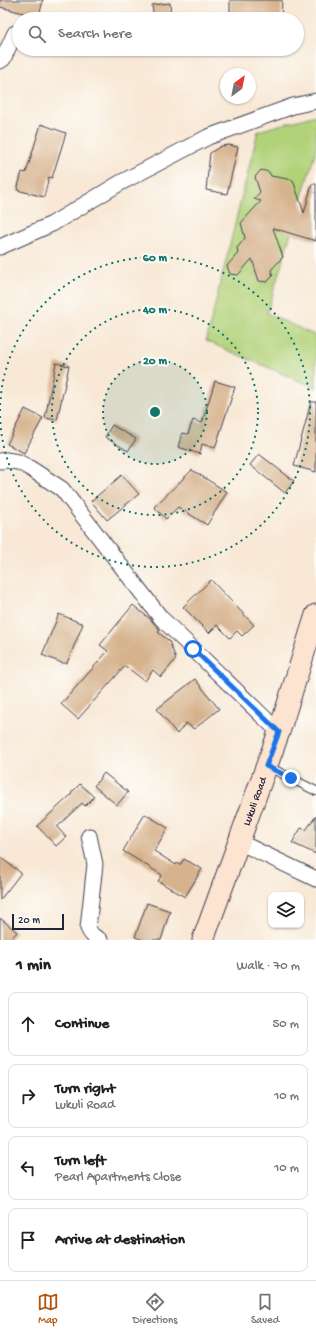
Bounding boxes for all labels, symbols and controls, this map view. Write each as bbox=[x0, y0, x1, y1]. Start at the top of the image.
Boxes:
search box bbox=[12, 12, 304, 56]
icon: search bbox=[26, 23, 48, 45]
text: Search here bbox=[58, 25, 132, 43]
north arrow bbox=[220, 68, 256, 104]
text: 60 m bbox=[143, 252, 168, 266]
text: 40 m bbox=[142, 304, 167, 318]
text: 20 m bbox=[143, 355, 168, 369]
centre of rings bbox=[148, 405, 162, 419]
route start bbox=[184, 640, 202, 658]
route end bbox=[282, 769, 300, 787]
street label: Lukuli Road bbox=[241, 774, 271, 828]
map controls bbox=[268, 892, 304, 928]
button: layers bbox=[268, 892, 304, 928]
scale bar bbox=[12, 912, 64, 931]
text: 20 m bbox=[18, 915, 40, 927]
text: 1 min bbox=[16, 956, 51, 976]
text: Walk · 70 m bbox=[236, 959, 300, 974]
icon: ahead bbox=[17, 1013, 39, 1035]
text: Continue bbox=[55, 1015, 109, 1033]
text: 50 m bbox=[272, 1017, 299, 1032]
text: Turn right bbox=[55, 1080, 115, 1098]
icon: right bbox=[17, 1085, 39, 1107]
text: 10 m bbox=[274, 1089, 299, 1104]
text: Lukuli Road bbox=[55, 1098, 115, 1113]
text: Turn left bbox=[55, 1152, 106, 1170]
icon: left bbox=[17, 1157, 39, 1179]
text: 10 m bbox=[274, 1161, 299, 1176]
text: Pearl Apartments Close bbox=[55, 1170, 181, 1185]
icon: arrive bbox=[17, 1229, 39, 1251]
text: Arrive at destination bbox=[55, 1231, 185, 1249]
tab: Map bbox=[37, 1291, 59, 1327]
tab: Directions bbox=[133, 1291, 177, 1327]
tab: Saved bbox=[251, 1291, 279, 1327]

